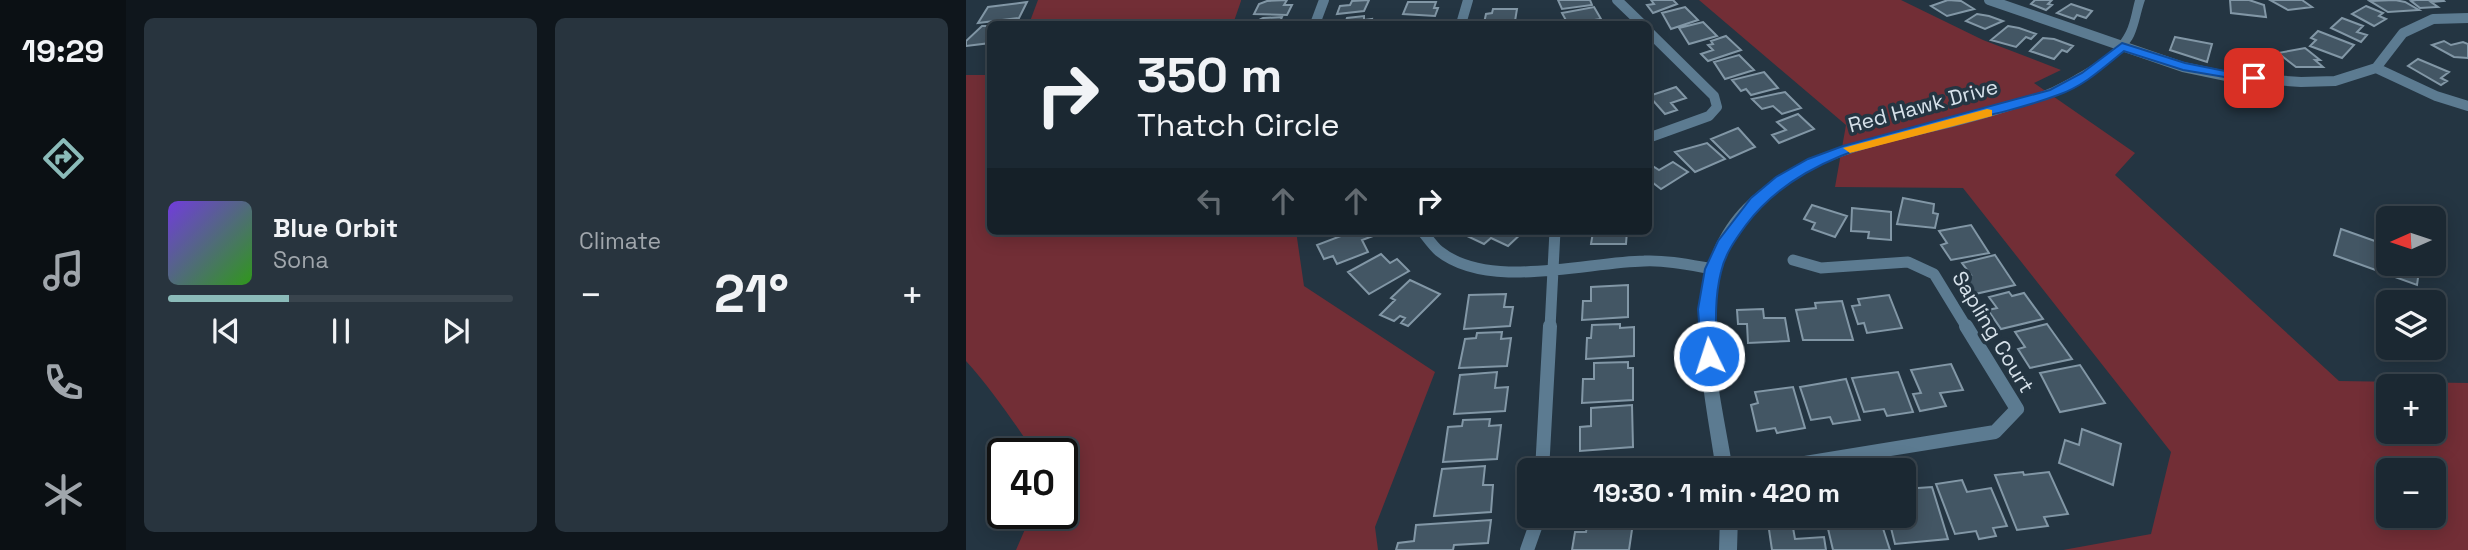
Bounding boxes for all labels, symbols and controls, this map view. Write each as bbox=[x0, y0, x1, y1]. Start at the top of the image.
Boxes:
text: 19:29 bbox=[22, 31, 104, 71]
text: 350 m bbox=[1137, 44, 1282, 106]
pin bbox=[2224, 48, 2284, 108]
icon: right bbox=[1022, 49, 1113, 140]
icon: arrive bbox=[2235, 59, 2273, 97]
street label: Red Hawk Drive bbox=[1845, 73, 2001, 138]
text: Thatch Circle bbox=[1137, 105, 1340, 145]
icon: directions bbox=[39, 134, 88, 183]
icon: left bbox=[1191, 182, 1229, 220]
icon: ahead bbox=[1264, 182, 1302, 220]
icon: ahead bbox=[1337, 182, 1375, 220]
icon: right bbox=[1410, 182, 1448, 220]
north arrow bbox=[2376, 206, 2446, 276]
map controls bbox=[2376, 206, 2446, 528]
text: Blue Orbit bbox=[273, 211, 398, 245]
text: Climate bbox=[579, 226, 661, 256]
text: Sona bbox=[273, 245, 329, 275]
icon: music bbox=[39, 246, 88, 295]
text: 21° bbox=[714, 261, 789, 327]
street label: Sapling Court bbox=[1946, 266, 2040, 398]
text: − bbox=[579, 271, 603, 319]
text: + bbox=[900, 271, 924, 319]
button: layers bbox=[2376, 290, 2446, 360]
icon: previous bbox=[207, 312, 245, 350]
icon: pause bbox=[322, 312, 360, 350]
icon: next bbox=[437, 312, 475, 350]
position arrow bbox=[1672, 319, 1746, 393]
icon: phone bbox=[39, 358, 88, 407]
button: + bbox=[2376, 374, 2446, 444]
speed limit sign: 40 bbox=[987, 438, 1078, 529]
button: − bbox=[2376, 458, 2446, 528]
icon: climate bbox=[39, 470, 88, 519]
text: 19:30 · 1 min · 420 m bbox=[1593, 476, 1840, 510]

